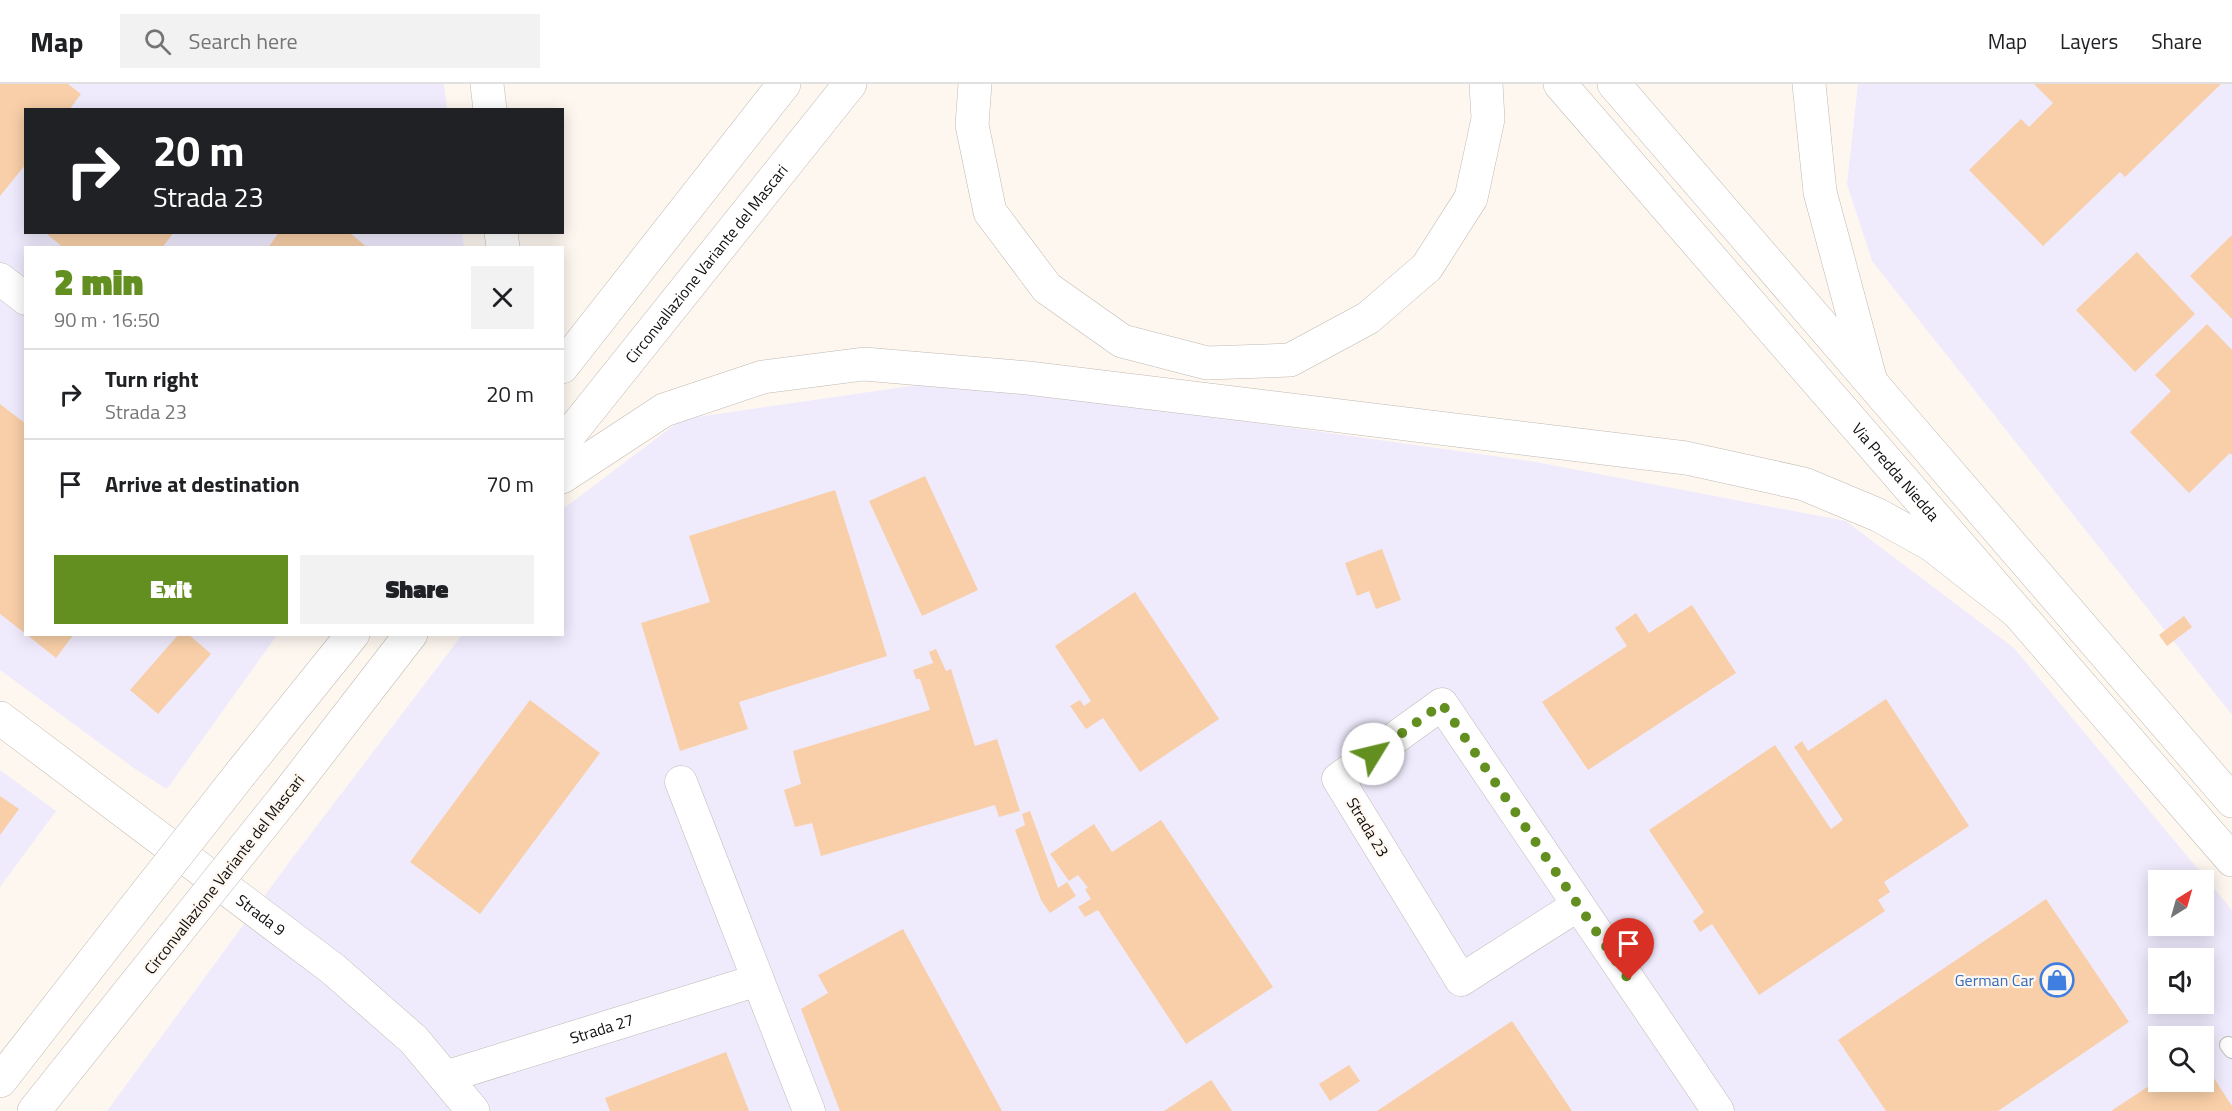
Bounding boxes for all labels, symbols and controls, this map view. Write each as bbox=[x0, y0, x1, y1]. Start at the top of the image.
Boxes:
search box bbox=[120, 14, 540, 68]
text: Map bbox=[30, 20, 84, 63]
text: Search here bbox=[189, 24, 298, 58]
icon: search bbox=[141, 25, 174, 58]
text: Map bbox=[1988, 25, 2027, 57]
text: Layers bbox=[2060, 25, 2118, 57]
text: Share bbox=[2151, 25, 2202, 57]
text: 20 m bbox=[153, 118, 245, 182]
icon: right bbox=[54, 132, 132, 210]
street label: Circonvallazione Variante del Mascari bbox=[619, 159, 793, 368]
text: Strada 23 bbox=[153, 176, 264, 217]
text: 2 min bbox=[54, 254, 143, 309]
button: close bbox=[471, 266, 534, 329]
text: 90 m · 16:50 bbox=[54, 304, 160, 335]
text: Turn right bbox=[105, 362, 199, 396]
text: 20 m bbox=[486, 377, 534, 411]
icon: right bbox=[54, 378, 87, 411]
text: Strada 23 bbox=[105, 396, 187, 427]
street label: Via Predda Niedda bbox=[1846, 417, 1945, 526]
text: Arrive at destination bbox=[105, 467, 300, 501]
text: 70 m bbox=[486, 467, 534, 501]
icon: arrive bbox=[54, 468, 87, 501]
button: Exit bbox=[54, 555, 288, 624]
button: Share bbox=[300, 555, 534, 624]
position arrow bbox=[1341, 722, 1405, 786]
street label: Circonvallazione Variante del Mascari bbox=[138, 769, 310, 979]
street label: Strada 23 bbox=[1341, 793, 1395, 861]
north arrow bbox=[2148, 870, 2214, 936]
map controls bbox=[2148, 870, 2214, 1092]
street label: Strada 9 bbox=[231, 888, 291, 942]
pin bbox=[1603, 918, 1654, 980]
icon: arrive bbox=[1612, 927, 1645, 960]
button: sound bbox=[2148, 948, 2214, 1014]
shop icon: German Car bbox=[2039, 962, 2075, 998]
place label: German Car bbox=[1955, 968, 2034, 992]
street label: Strada 27 bbox=[567, 1007, 637, 1050]
button: search bbox=[2148, 1026, 2214, 1092]

